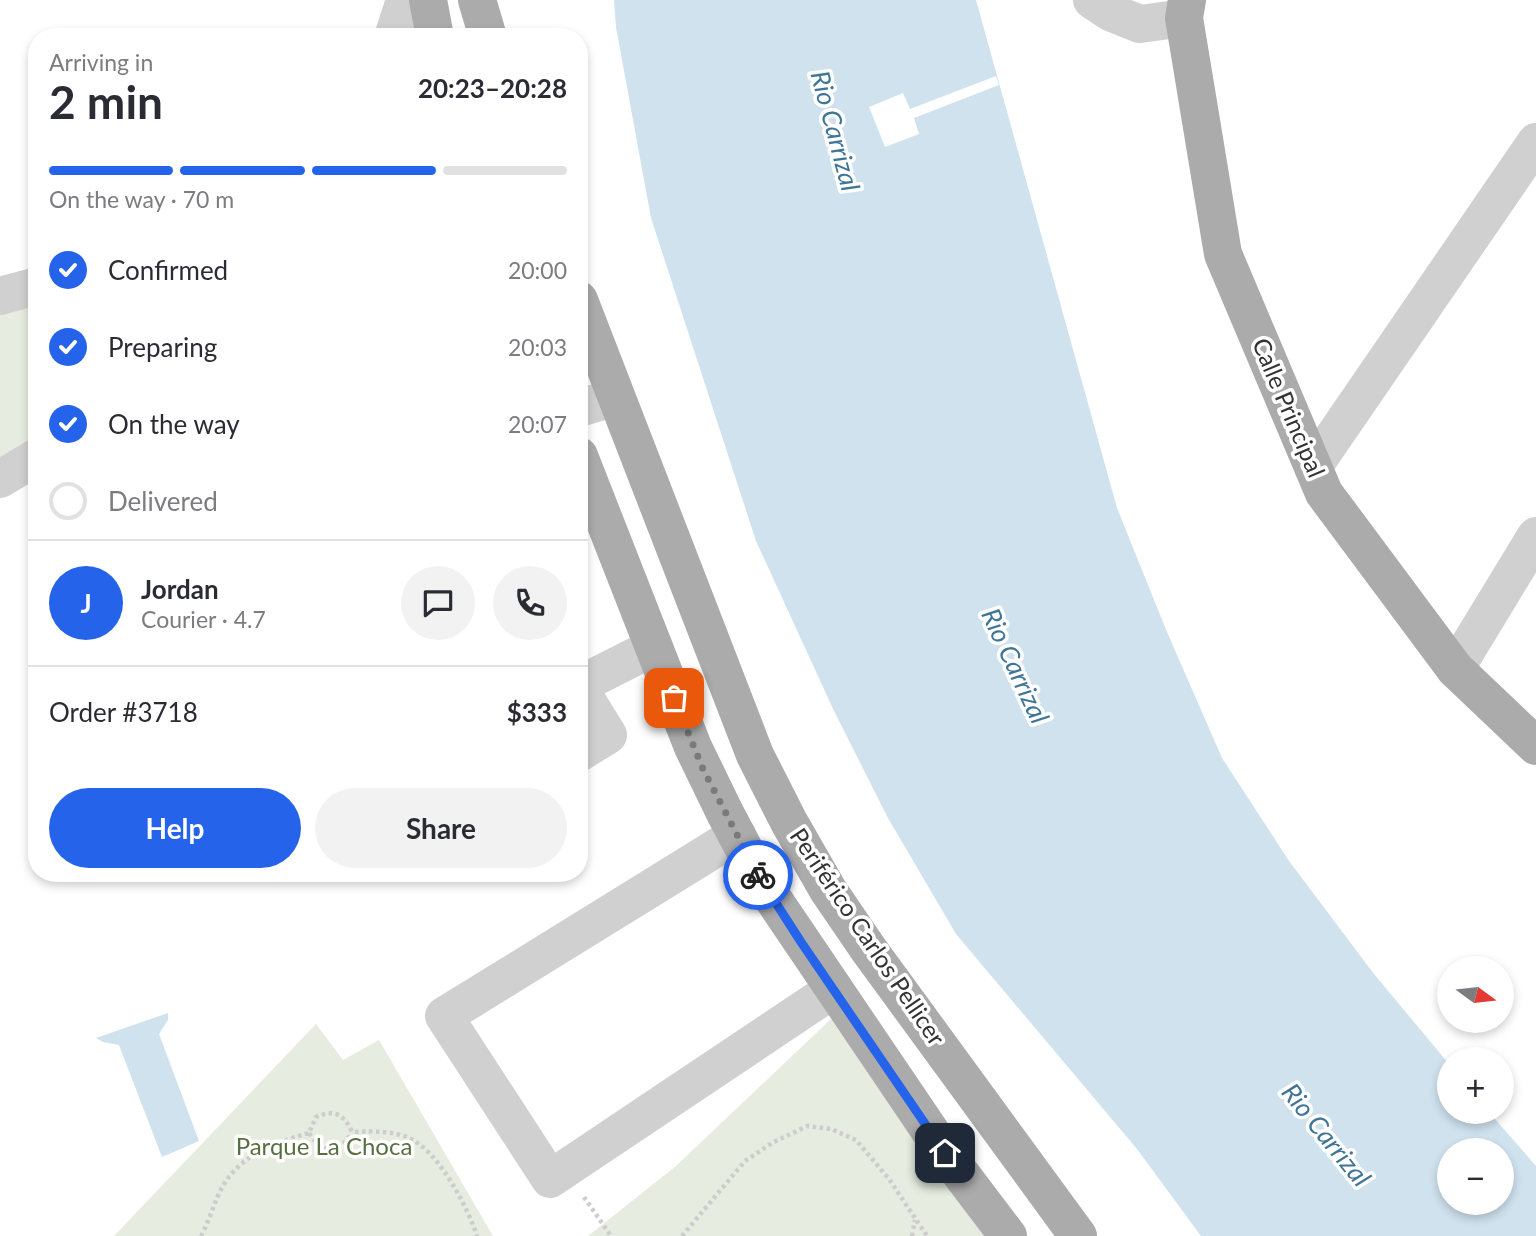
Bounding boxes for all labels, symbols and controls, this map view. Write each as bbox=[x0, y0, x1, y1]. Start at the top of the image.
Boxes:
text: Arriving in bbox=[49, 48, 153, 76]
water label: Rio Carrizal bbox=[805, 67, 867, 195]
text: 20:23–20:28 bbox=[418, 72, 567, 104]
text: 2 min bbox=[49, 74, 163, 129]
text: On the way · 70 m bbox=[49, 185, 234, 213]
icon: check bbox=[49, 251, 87, 289]
text: Confirmed bbox=[108, 254, 228, 286]
text: 20:00 bbox=[508, 256, 567, 284]
icon: check bbox=[49, 328, 87, 366]
text: Preparing bbox=[108, 331, 217, 363]
text: 20:03 bbox=[508, 333, 567, 361]
street label: Calle Principal bbox=[1247, 333, 1332, 481]
icon: check bbox=[49, 405, 87, 443]
text: On the way bbox=[108, 408, 240, 440]
text: 20:07 bbox=[508, 410, 567, 438]
text: Delivered bbox=[108, 485, 218, 517]
button: chat bbox=[401, 566, 475, 640]
button: phone bbox=[493, 566, 567, 640]
text: Jordan bbox=[141, 573, 219, 605]
text: J bbox=[80, 587, 92, 619]
water label: Rio Carrizal bbox=[975, 603, 1057, 728]
text: Courier · 4.7 bbox=[141, 605, 266, 633]
pin bbox=[644, 668, 704, 728]
icon: bag bbox=[655, 679, 693, 717]
text: Order #3718 bbox=[49, 696, 198, 728]
text: $333 bbox=[507, 696, 567, 728]
button: Help bbox=[49, 788, 301, 868]
button: Share bbox=[315, 788, 567, 868]
street label: Periférico Carlos Pellicer bbox=[785, 822, 952, 1051]
courier bbox=[723, 840, 793, 910]
icon: bike bbox=[739, 856, 777, 894]
north arrow bbox=[1437, 956, 1514, 1032]
map controls bbox=[1437, 956, 1514, 1215]
button: + bbox=[1437, 1047, 1514, 1124]
water label: Rio Carrizal bbox=[1275, 1076, 1378, 1193]
pin bbox=[915, 1123, 975, 1183]
park label: Parque La Choca bbox=[236, 1131, 412, 1160]
icon: home bbox=[926, 1134, 964, 1172]
button: − bbox=[1437, 1138, 1514, 1215]

